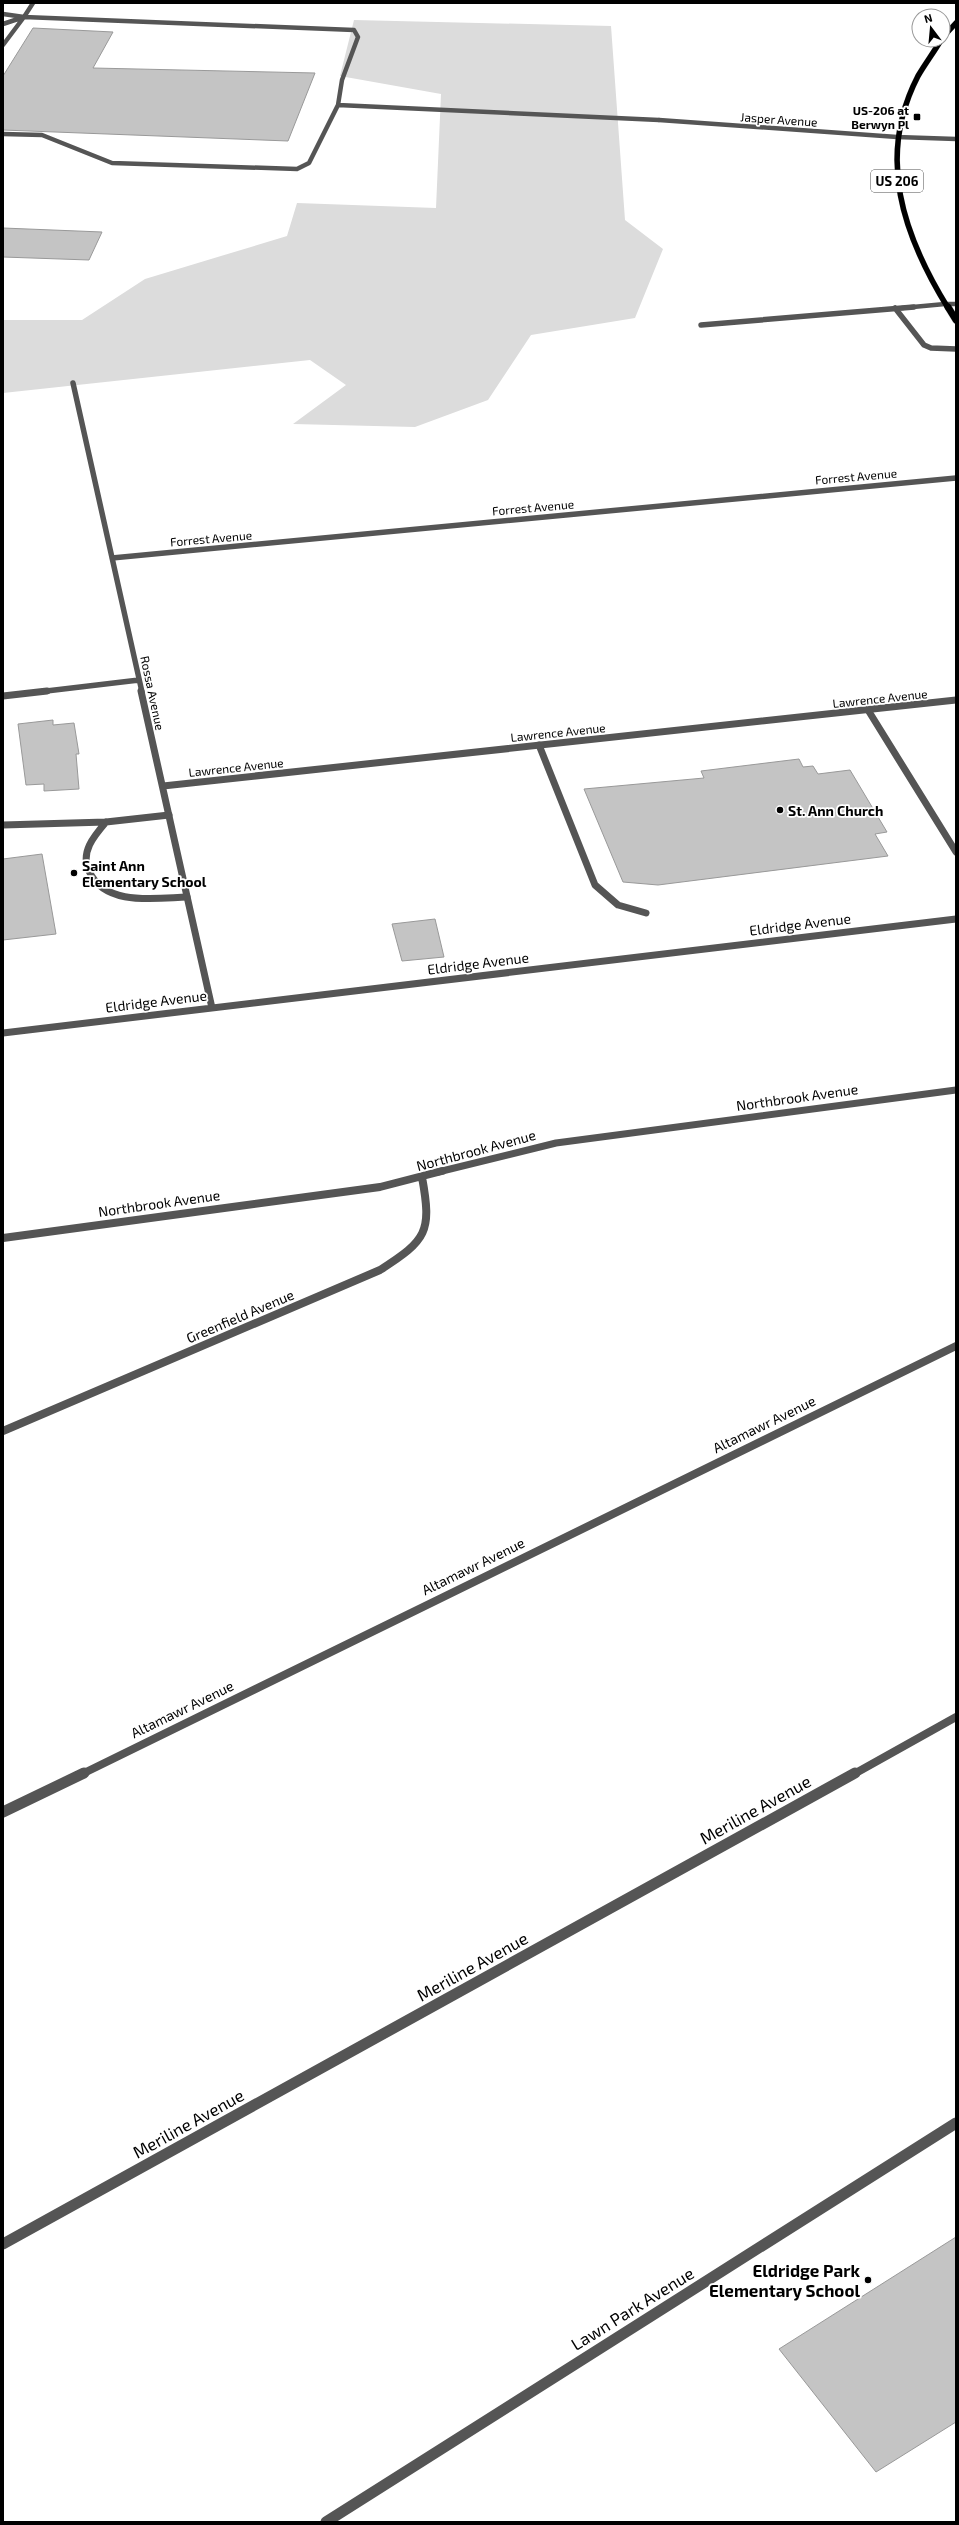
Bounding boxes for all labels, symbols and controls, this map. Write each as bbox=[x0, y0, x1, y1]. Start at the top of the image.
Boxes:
north arrow bbox=[911, 8, 951, 48]
text: N bbox=[922, 11, 934, 25]
place label: US-206 at Berwyn Pl bbox=[851, 103, 909, 132]
street label: Jasper Avenue bbox=[740, 109, 818, 129]
marker: US-206 at Berwyn Pl bbox=[912, 112, 922, 122]
road number: US 206 bbox=[871, 170, 923, 192]
street label: Forrest Avenue bbox=[814, 465, 898, 487]
street label: Forrest Avenue bbox=[491, 496, 575, 518]
street label: Forrest Avenue bbox=[169, 527, 253, 549]
street label: Rossa Avenue bbox=[138, 655, 168, 731]
street label: Lawrence Avenue bbox=[832, 686, 928, 710]
street label: Lawrence Avenue bbox=[510, 720, 606, 744]
street label: Lawrence Avenue bbox=[188, 755, 284, 779]
place label: St. Ann Church bbox=[788, 802, 883, 819]
marker: St. Ann Church bbox=[775, 805, 785, 815]
place label: Saint Ann Elementary School bbox=[82, 857, 207, 890]
marker: Saint Ann Elementary School bbox=[69, 868, 79, 878]
street label: Eldridge Avenue bbox=[748, 909, 852, 939]
street label: Eldridge Avenue bbox=[426, 948, 530, 978]
street label: Eldridge Avenue bbox=[104, 986, 208, 1016]
street label: Northbrook Avenue bbox=[735, 1080, 859, 1114]
street label: Northbrook Avenue bbox=[414, 1126, 538, 1174]
street label: Northbrook Avenue bbox=[97, 1186, 221, 1220]
street label: Greenfield Avenue bbox=[184, 1286, 296, 1346]
street label: Altamawr Avenue bbox=[710, 1392, 818, 1456]
street label: Altamawr Avenue bbox=[419, 1534, 527, 1598]
street label: Altamawr Avenue bbox=[128, 1677, 236, 1741]
street label: Meriline Avenue bbox=[696, 1770, 814, 1848]
street label: Meriline Avenue bbox=[413, 1927, 531, 2005]
street label: Meriline Avenue bbox=[129, 2084, 247, 2162]
place label: Eldridge Park Elementary School bbox=[709, 2260, 860, 2301]
street label: Lawn Park Avenue bbox=[567, 2262, 697, 2354]
marker: Eldridge Park Elementary School bbox=[863, 2275, 873, 2285]

